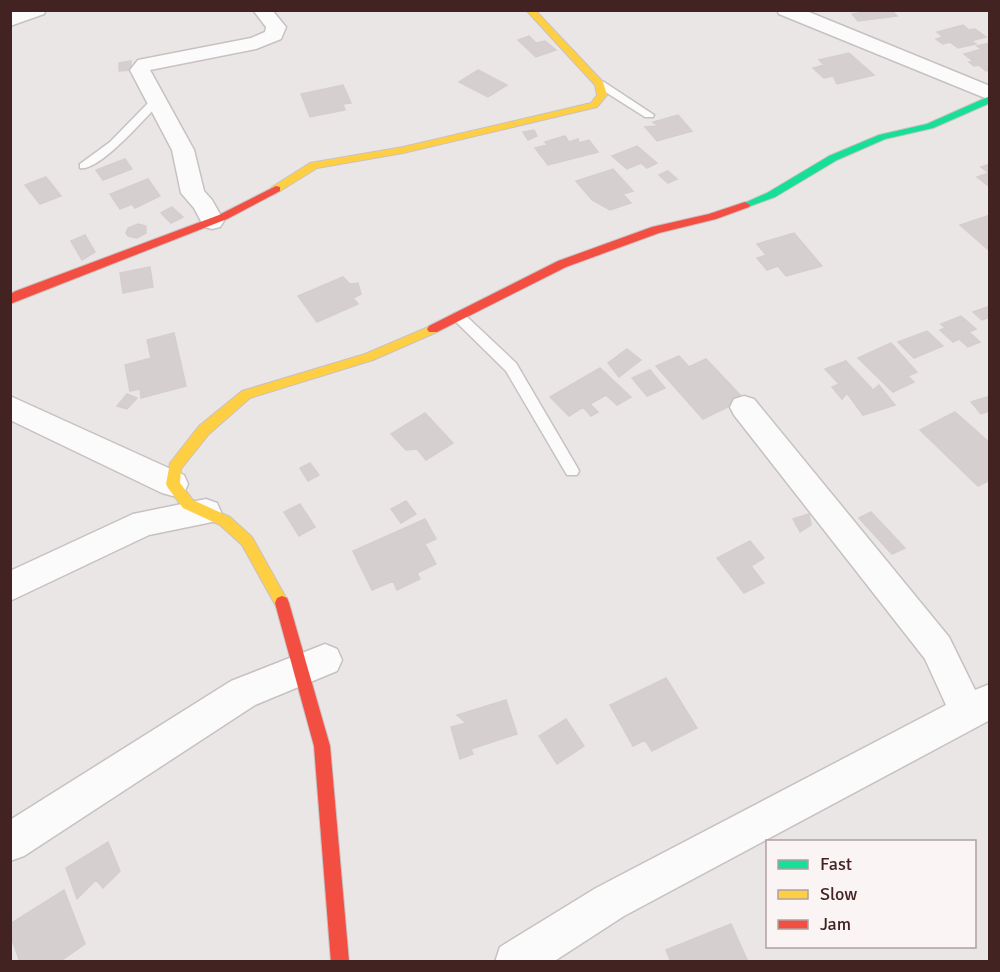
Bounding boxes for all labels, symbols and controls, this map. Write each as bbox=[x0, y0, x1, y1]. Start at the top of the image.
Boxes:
legend bbox=[766, 840, 976, 948]
text: Fast bbox=[820, 853, 852, 875]
text: Slow bbox=[820, 883, 857, 905]
text: Jam bbox=[820, 913, 851, 935]

